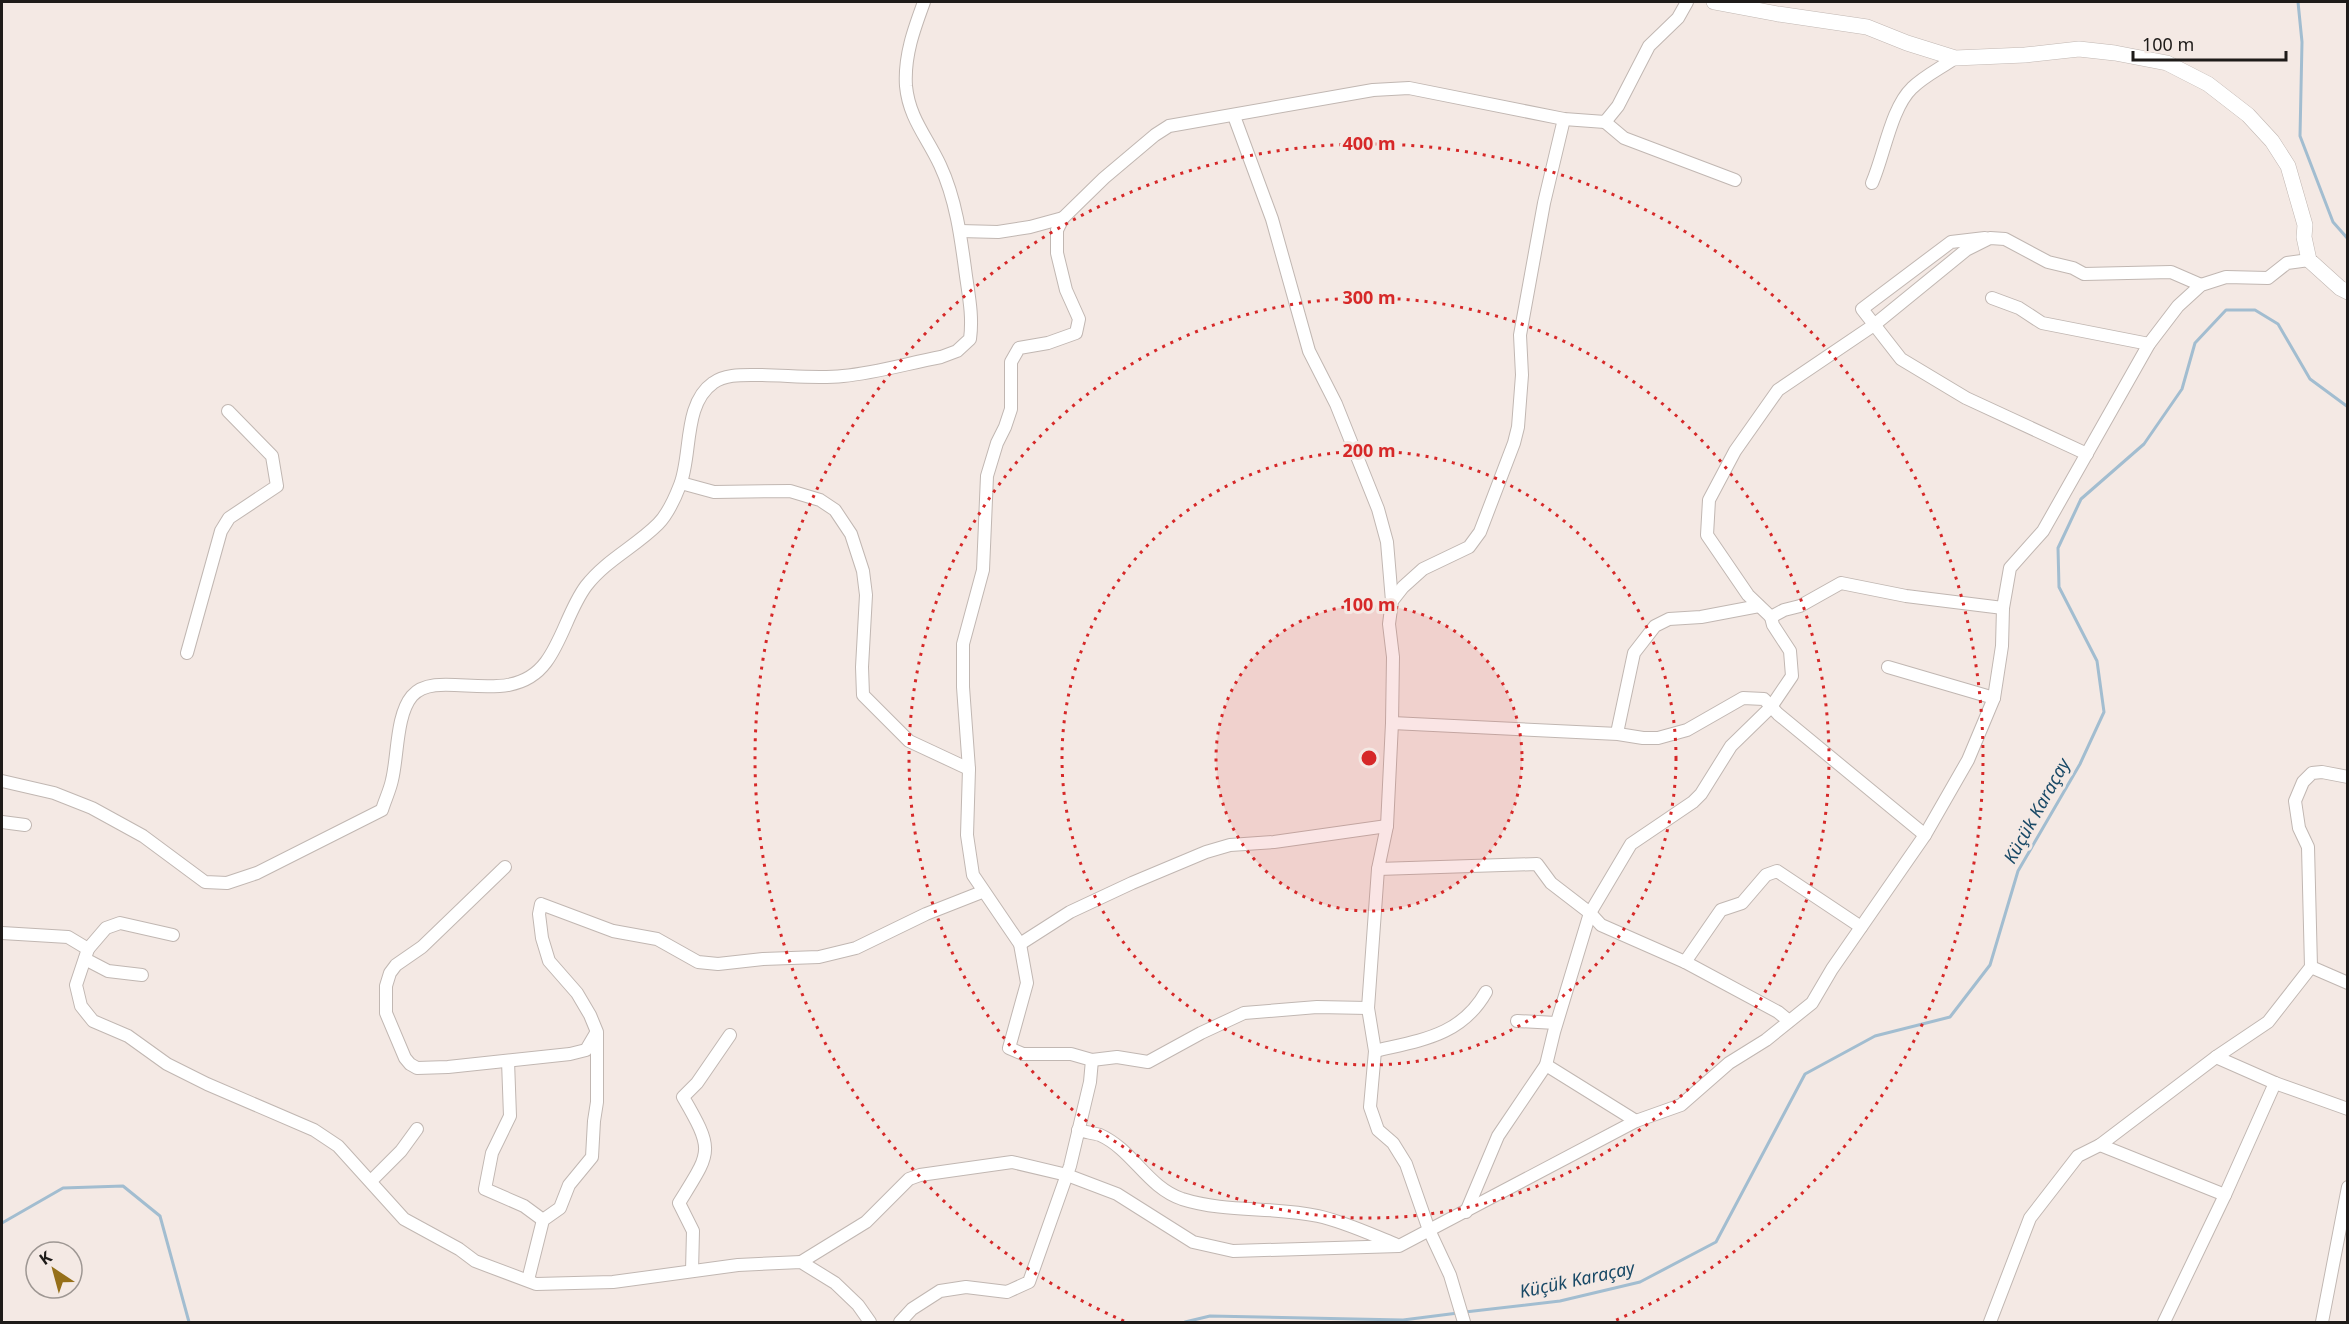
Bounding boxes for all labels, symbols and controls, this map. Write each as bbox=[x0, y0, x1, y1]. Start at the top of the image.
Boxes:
scale bar bbox=[2133, 24, 2286, 62]
text: 100 m bbox=[2142, 32, 2194, 56]
text: 400 m bbox=[1342, 131, 1396, 155]
text: 300 m bbox=[1342, 285, 1396, 309]
text: 200 m bbox=[1342, 438, 1396, 462]
text: 100 m bbox=[1342, 592, 1396, 616]
centre of rings bbox=[1359, 748, 1379, 768]
water label: Küçük Karaçay bbox=[1997, 752, 2076, 867]
north arrow bbox=[24, 1240, 84, 1300]
text: K bbox=[34, 1246, 56, 1270]
water label: Küçük Karaçay bbox=[1517, 1255, 1638, 1303]

